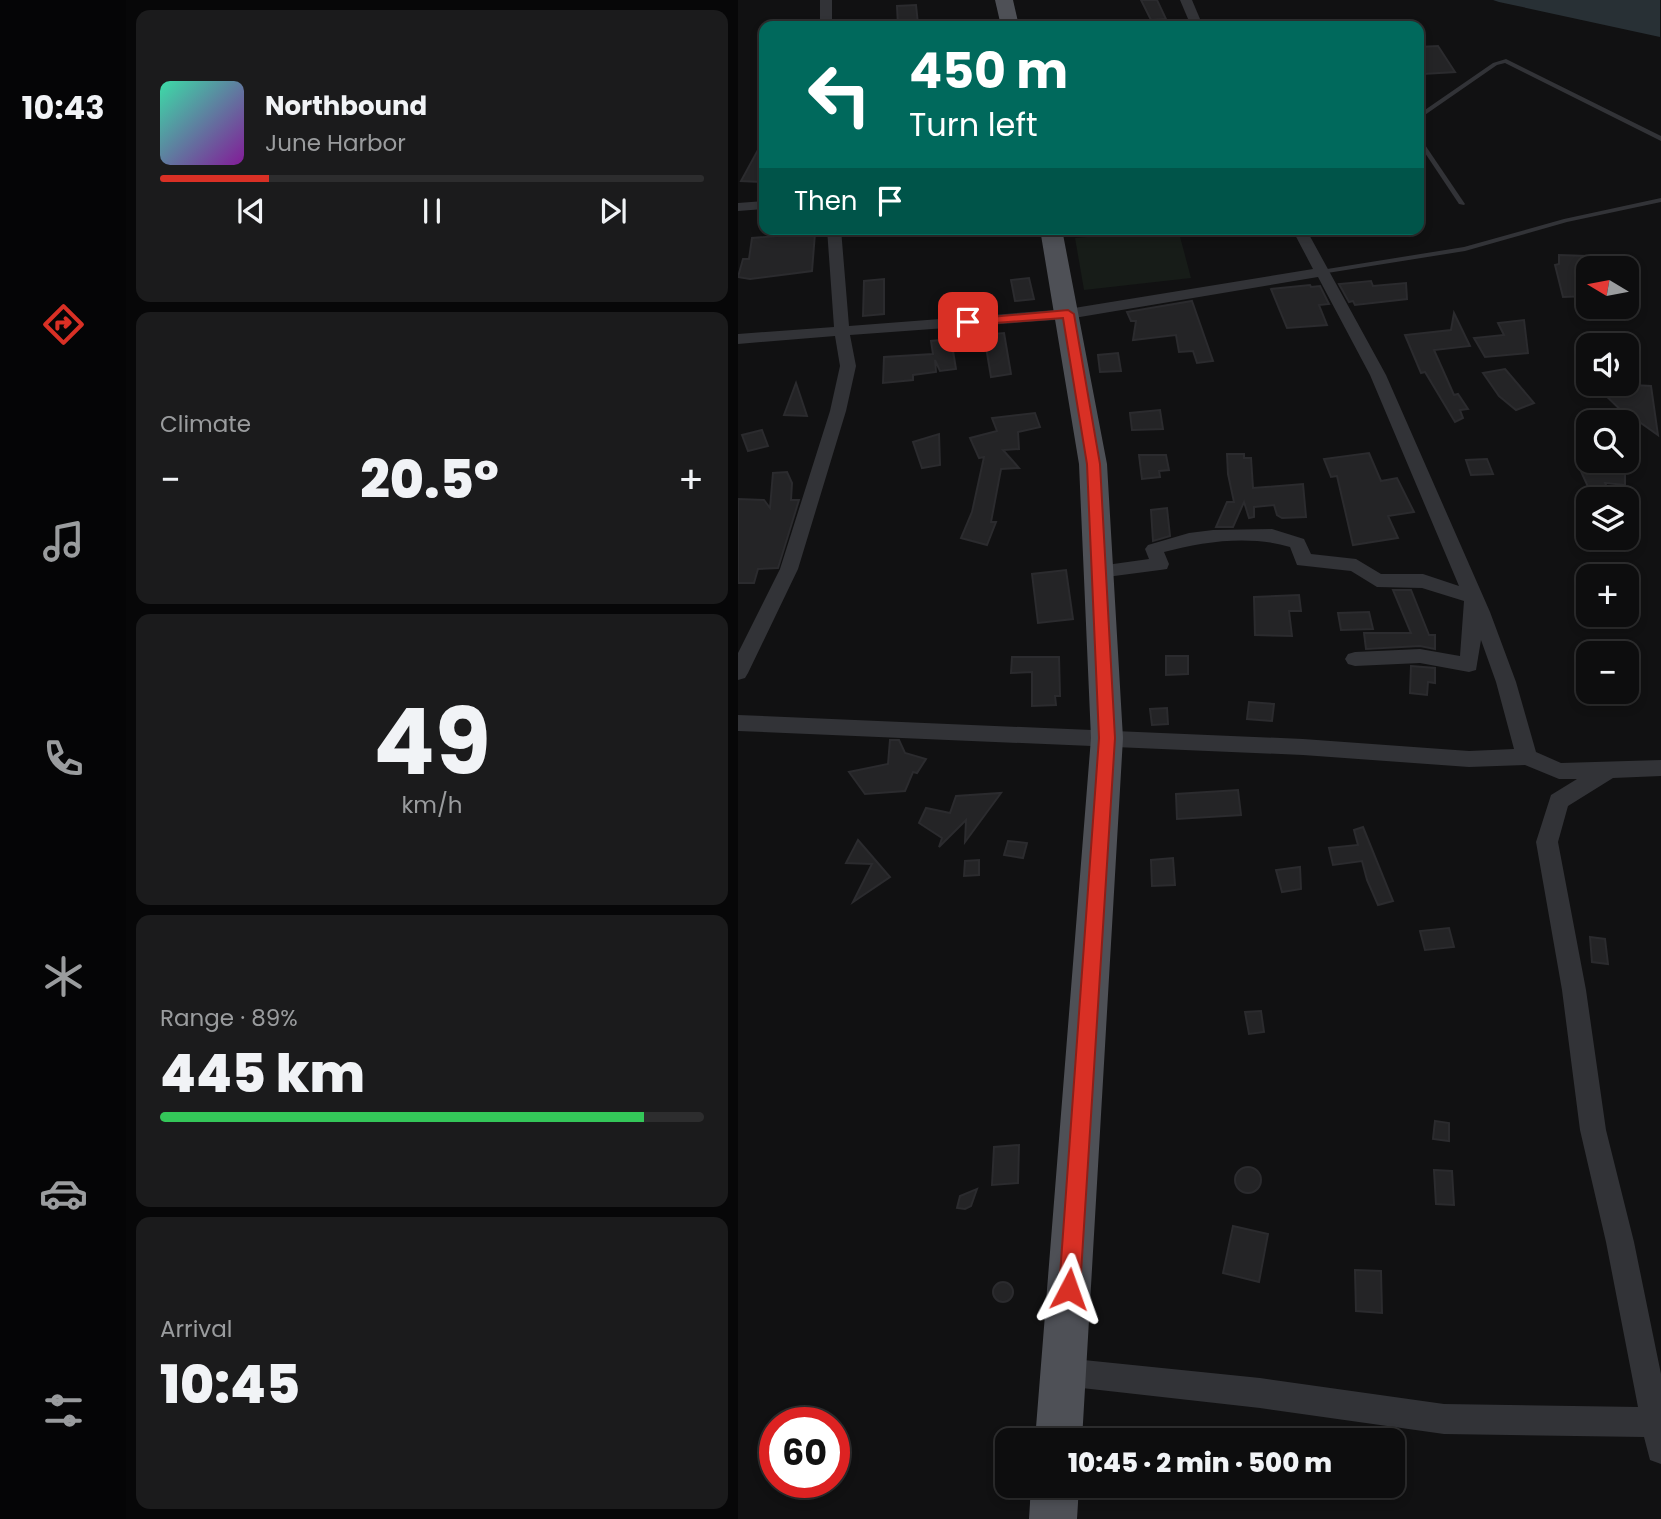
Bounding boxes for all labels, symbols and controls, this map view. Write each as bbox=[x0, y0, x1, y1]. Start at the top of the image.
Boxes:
text: 450 m bbox=[909, 37, 1068, 105]
icon: left bbox=[794, 49, 885, 140]
text: 10:43 bbox=[21, 85, 105, 130]
text: Northbound bbox=[265, 88, 427, 124]
text: Turn left bbox=[909, 102, 1038, 147]
text: June Harbor bbox=[265, 127, 406, 159]
icon: arrive bbox=[871, 182, 909, 220]
text: Then bbox=[794, 183, 857, 219]
icon: previous bbox=[232, 192, 270, 230]
icon: pause bbox=[413, 192, 451, 230]
icon: next bbox=[594, 192, 632, 230]
north arrow bbox=[1576, 256, 1639, 318]
map controls bbox=[1576, 256, 1639, 704]
pin bbox=[938, 292, 998, 352]
icon: directions bbox=[39, 300, 88, 349]
icon: arrive bbox=[949, 303, 987, 341]
button: sound bbox=[1576, 333, 1639, 396]
text: Climate bbox=[160, 408, 251, 440]
button: search bbox=[1576, 410, 1639, 473]
text: 20.5° bbox=[360, 443, 499, 516]
text: − bbox=[160, 453, 181, 506]
text: + bbox=[678, 453, 704, 506]
button: layers bbox=[1576, 487, 1639, 550]
icon: music bbox=[39, 517, 88, 566]
button: + bbox=[1576, 564, 1639, 627]
button: − bbox=[1576, 641, 1639, 704]
text: 49 bbox=[373, 678, 491, 806]
icon: phone bbox=[39, 734, 88, 783]
text: km/h bbox=[401, 789, 463, 821]
icon: climate bbox=[39, 952, 88, 1001]
text: Range · 89% bbox=[160, 1002, 298, 1034]
text: 445 km bbox=[160, 1037, 365, 1110]
icon: car bbox=[39, 1169, 88, 1218]
position arrow bbox=[1032, 1252, 1106, 1326]
text: Arrival bbox=[160, 1313, 232, 1345]
text: 10:45 bbox=[160, 1348, 300, 1421]
icon: filters bbox=[39, 1386, 88, 1435]
speed limit sign: 60 bbox=[759, 1407, 850, 1498]
text: 10:45 · 2 min · 500 m bbox=[1068, 1445, 1332, 1481]

